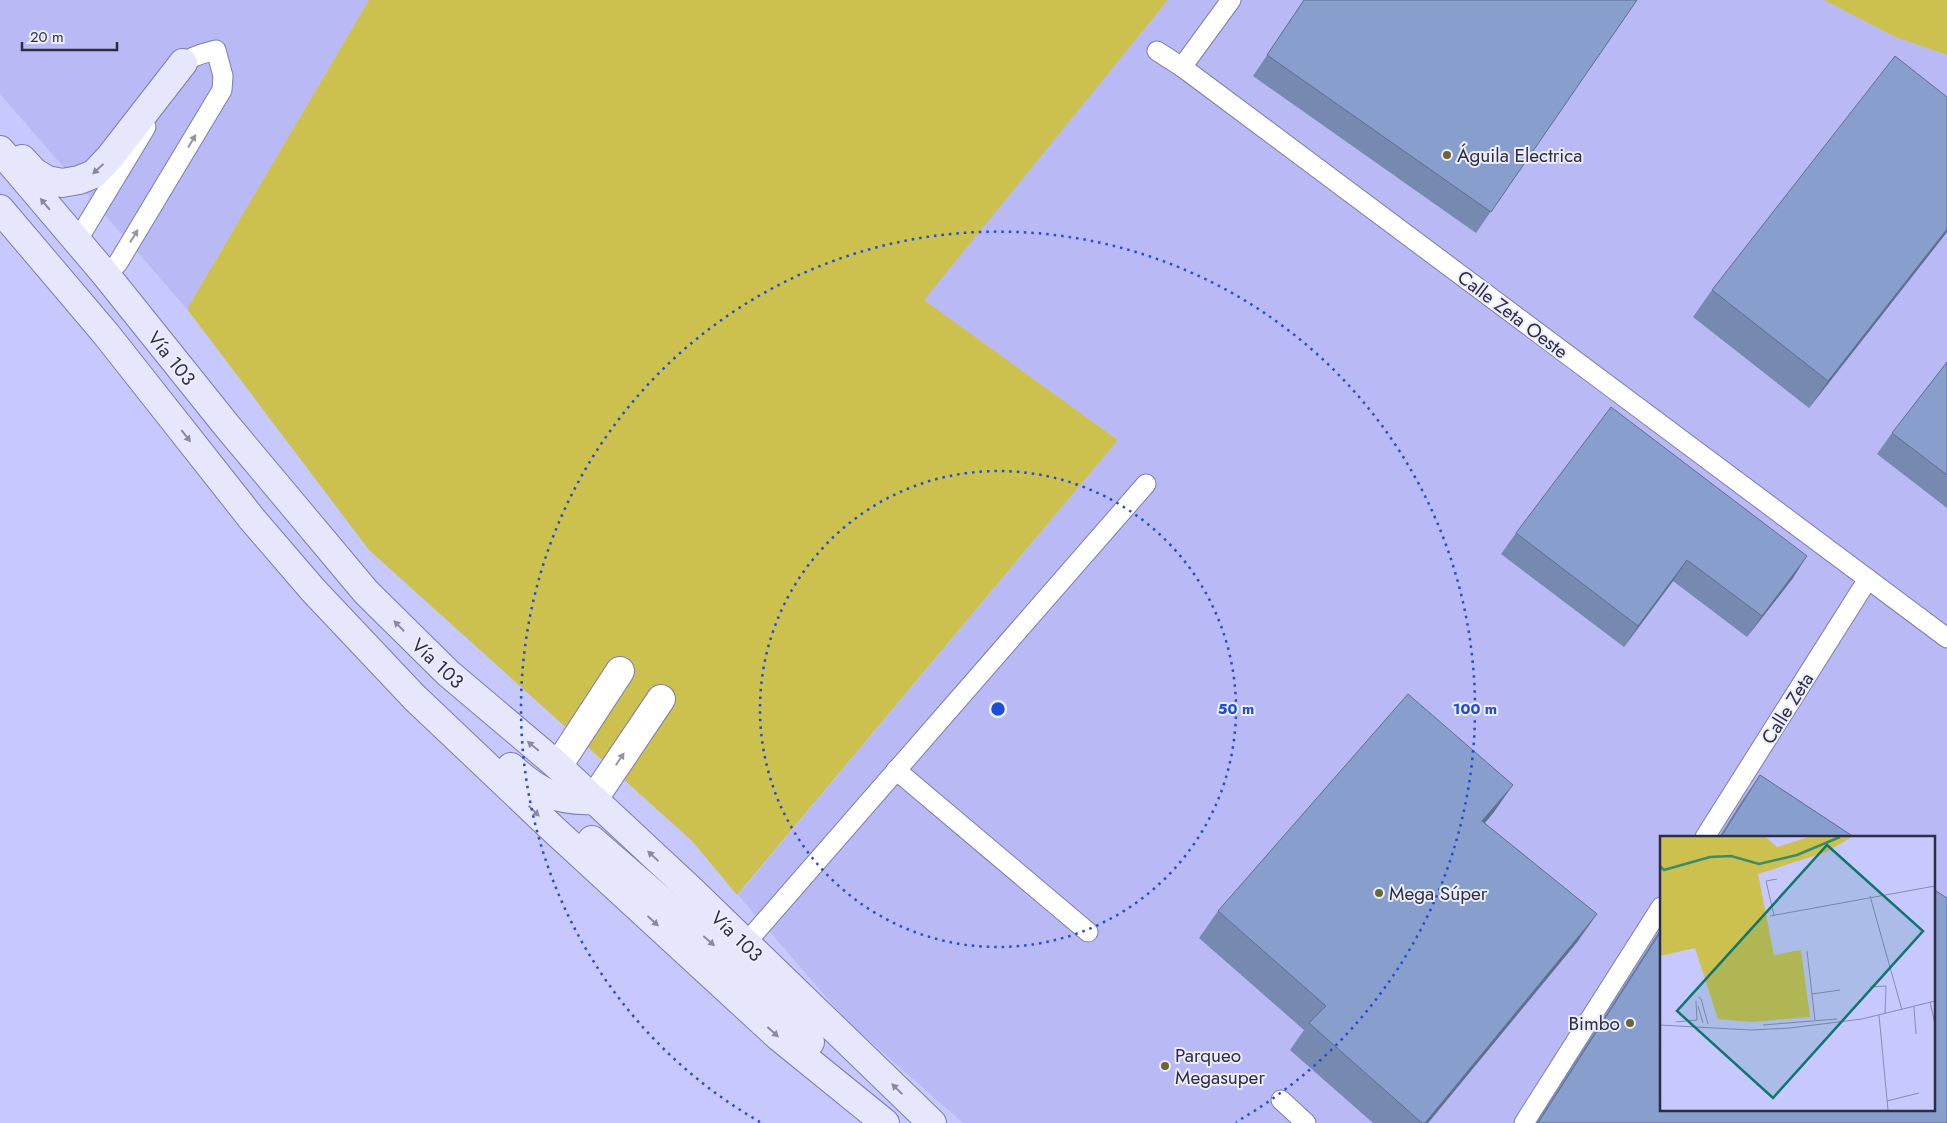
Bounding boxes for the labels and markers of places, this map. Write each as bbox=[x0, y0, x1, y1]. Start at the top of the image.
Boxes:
place label: Águila Electrica bbox=[1457, 142, 1582, 169]
marker: Águila Electrica bbox=[1441, 149, 1453, 161]
centre of rings bbox=[989, 700, 1007, 718]
place label: Mega Súper bbox=[1389, 880, 1488, 907]
marker: Mega Súper bbox=[1373, 887, 1385, 899]
place label: Bimbo bbox=[1568, 1010, 1620, 1037]
marker: Bimbo bbox=[1624, 1017, 1636, 1029]
place label: Parqueo Megasuper bbox=[1175, 1042, 1265, 1091]
marker: Parqueo Megasuper bbox=[1159, 1060, 1171, 1072]

